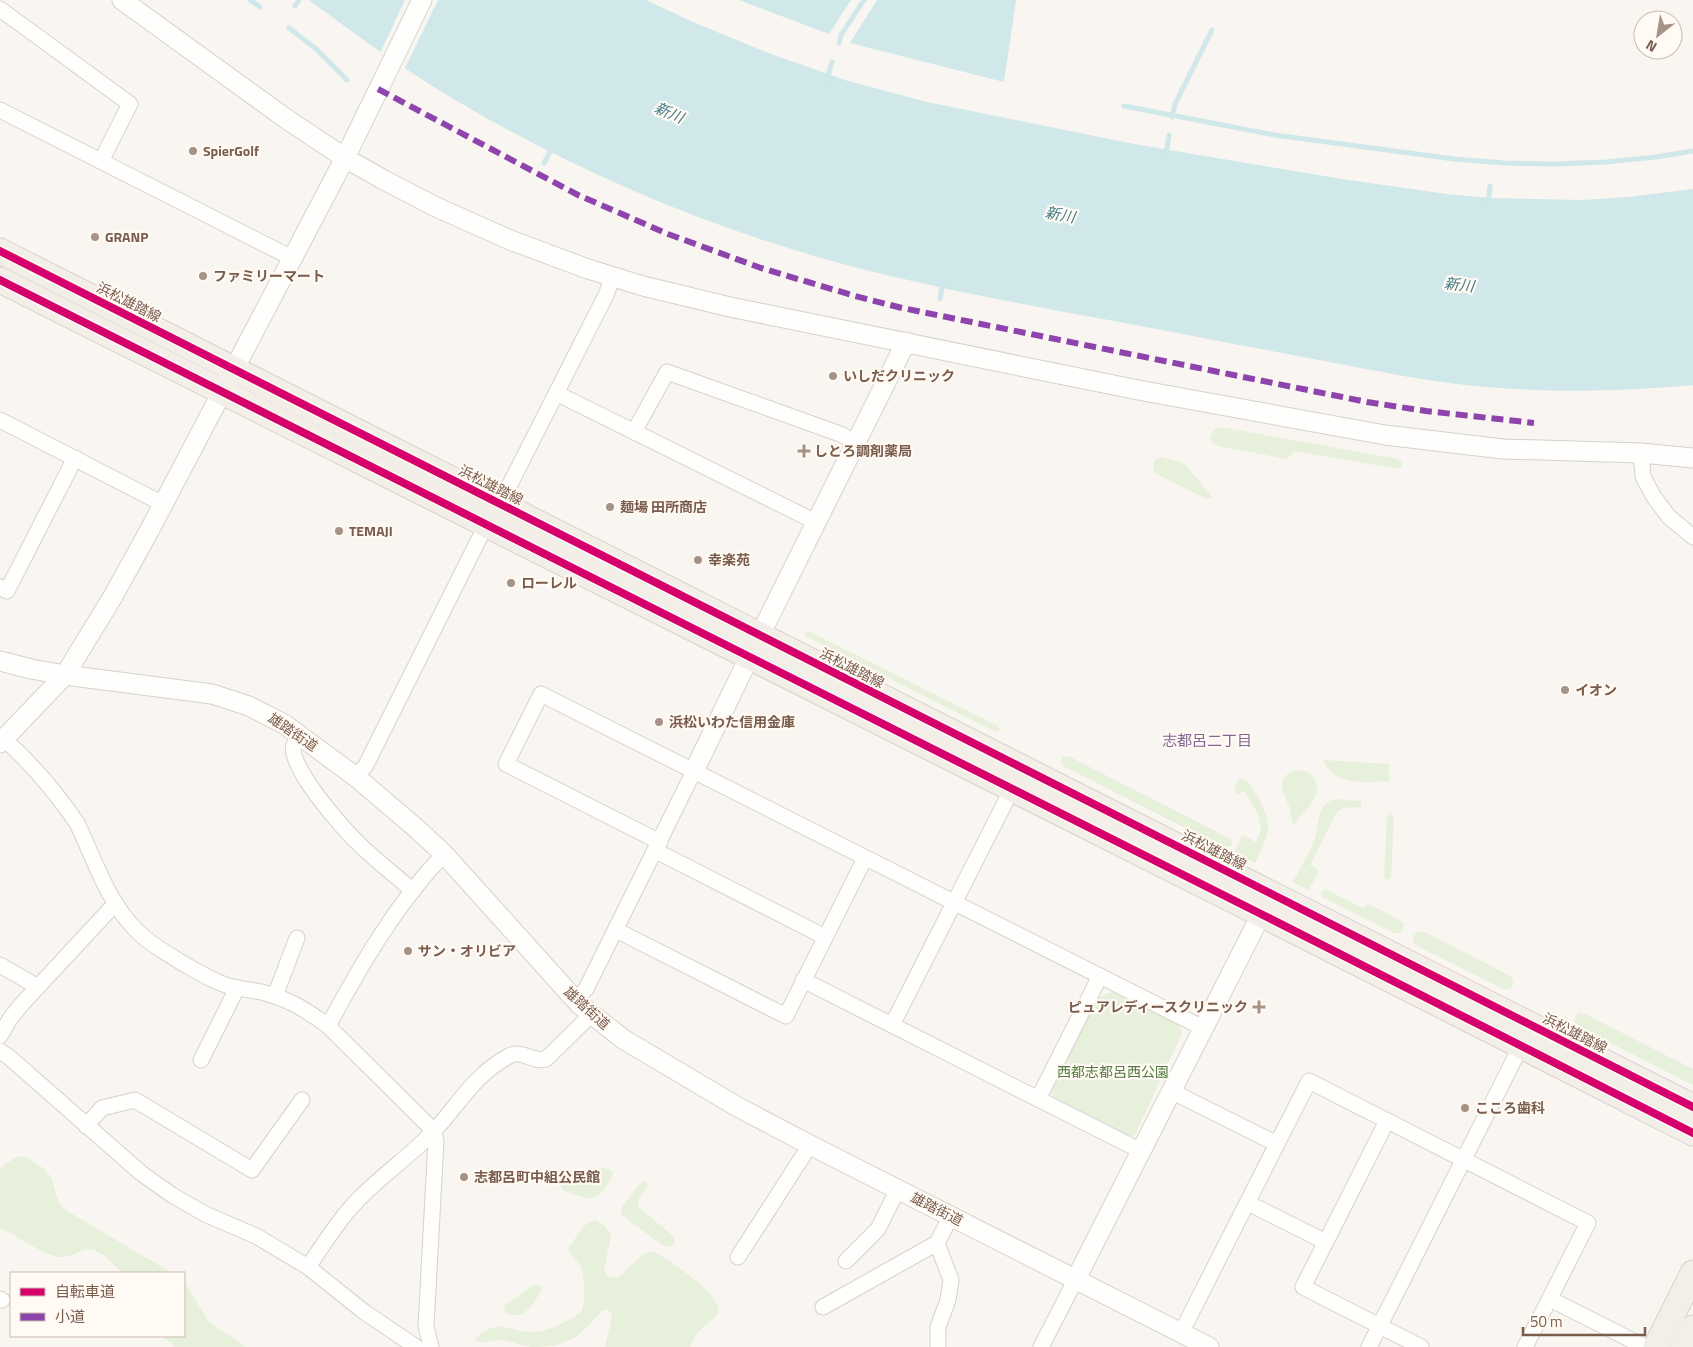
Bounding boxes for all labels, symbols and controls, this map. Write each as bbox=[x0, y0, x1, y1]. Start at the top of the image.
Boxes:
north arrow bbox=[1633, 10, 1683, 60]
text: N bbox=[1641, 35, 1661, 58]
water label: 新川 bbox=[651, 96, 689, 130]
place label: SpierGolf bbox=[203, 140, 259, 161]
marker: SpierGolf bbox=[187, 145, 199, 157]
water label: 新川 bbox=[1043, 201, 1079, 229]
place label: GRANP bbox=[105, 226, 149, 247]
marker: GRANP bbox=[89, 231, 101, 243]
place label: ファミリーマート bbox=[213, 265, 325, 286]
marker: ファミリーマート bbox=[197, 270, 209, 282]
water label: 新川 bbox=[1443, 271, 1477, 298]
street label: 浜松雄踏線 bbox=[93, 276, 165, 327]
place label: いしだクリニック bbox=[843, 365, 955, 386]
marker: いしだクリニック bbox=[827, 370, 839, 382]
place label: しとろ調剤薬局 bbox=[814, 440, 912, 461]
marker: しとろ調剤薬局 bbox=[798, 445, 810, 457]
street label: 浜松雄踏線 bbox=[455, 459, 527, 510]
place label: 麺場 田所商店 bbox=[620, 496, 707, 517]
marker: 麺場 田所商店 bbox=[604, 501, 616, 513]
place label: TEMAJI bbox=[349, 520, 393, 541]
marker: TEMAJI bbox=[333, 525, 345, 537]
place label: 幸楽苑 bbox=[708, 549, 750, 570]
marker: 幸楽苑 bbox=[692, 554, 704, 566]
place label: ローレル bbox=[521, 572, 577, 593]
marker: ローレル bbox=[505, 577, 517, 589]
street label: 浜松雄踏線 bbox=[816, 642, 888, 693]
place label: イオン bbox=[1575, 679, 1617, 700]
marker: イオン bbox=[1559, 684, 1571, 696]
street label: 雄踏街道 bbox=[264, 707, 322, 756]
place label: 浜松いわた信用金庫 bbox=[669, 711, 795, 732]
marker: 浜松いわた信用金庫 bbox=[653, 716, 665, 728]
district label: 志都呂二丁目 bbox=[1162, 729, 1252, 752]
street label: 浜松雄踏線 bbox=[1178, 824, 1250, 875]
place label: サン・オリビア bbox=[418, 940, 516, 961]
marker: サン・オリビア bbox=[402, 945, 414, 957]
street label: 雄踏街道 bbox=[560, 981, 615, 1034]
place label: ピュアレディースクリニック bbox=[1068, 996, 1248, 1017]
marker: ピュアレディースクリニック bbox=[1252, 1000, 1266, 1014]
street label: 浜松雄踏線 bbox=[1539, 1007, 1611, 1058]
park label: 西都志都呂西公園 bbox=[1057, 1061, 1169, 1082]
place label: こころ歯科 bbox=[1475, 1097, 1545, 1118]
marker: こころ歯科 bbox=[1459, 1102, 1471, 1114]
place label: 志都呂町中組公民館 bbox=[474, 1166, 600, 1187]
marker: 志都呂町中組公民館 bbox=[458, 1171, 470, 1183]
street label: 雄踏街道 bbox=[908, 1186, 967, 1231]
legend bbox=[10, 1272, 185, 1337]
text: 自転車道 bbox=[55, 1280, 115, 1303]
scale bar bbox=[1523, 1304, 1646, 1336]
text: 小道 bbox=[55, 1305, 85, 1328]
text: 50 m bbox=[1530, 1310, 1563, 1333]

